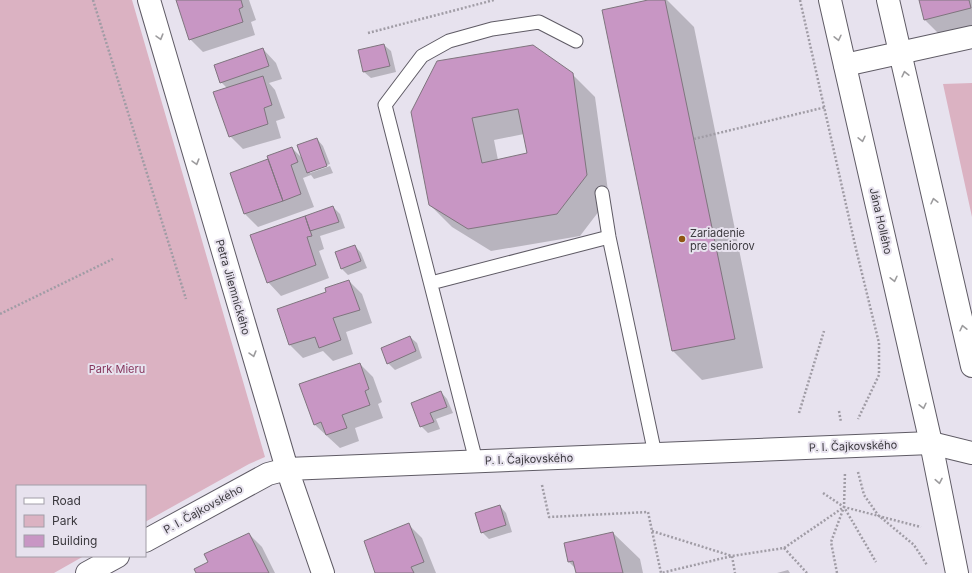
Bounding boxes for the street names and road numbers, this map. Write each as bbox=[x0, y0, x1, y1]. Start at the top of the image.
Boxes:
street label: Jána Hollého bbox=[867, 186, 896, 256]
street label: Petra Jilemnického bbox=[213, 238, 253, 337]
street label: P. I. Čajkovského bbox=[809, 437, 898, 455]
street label: P. I. Čajkovského bbox=[485, 450, 574, 468]
street label: P. I. Čajkovského bbox=[161, 481, 245, 537]

